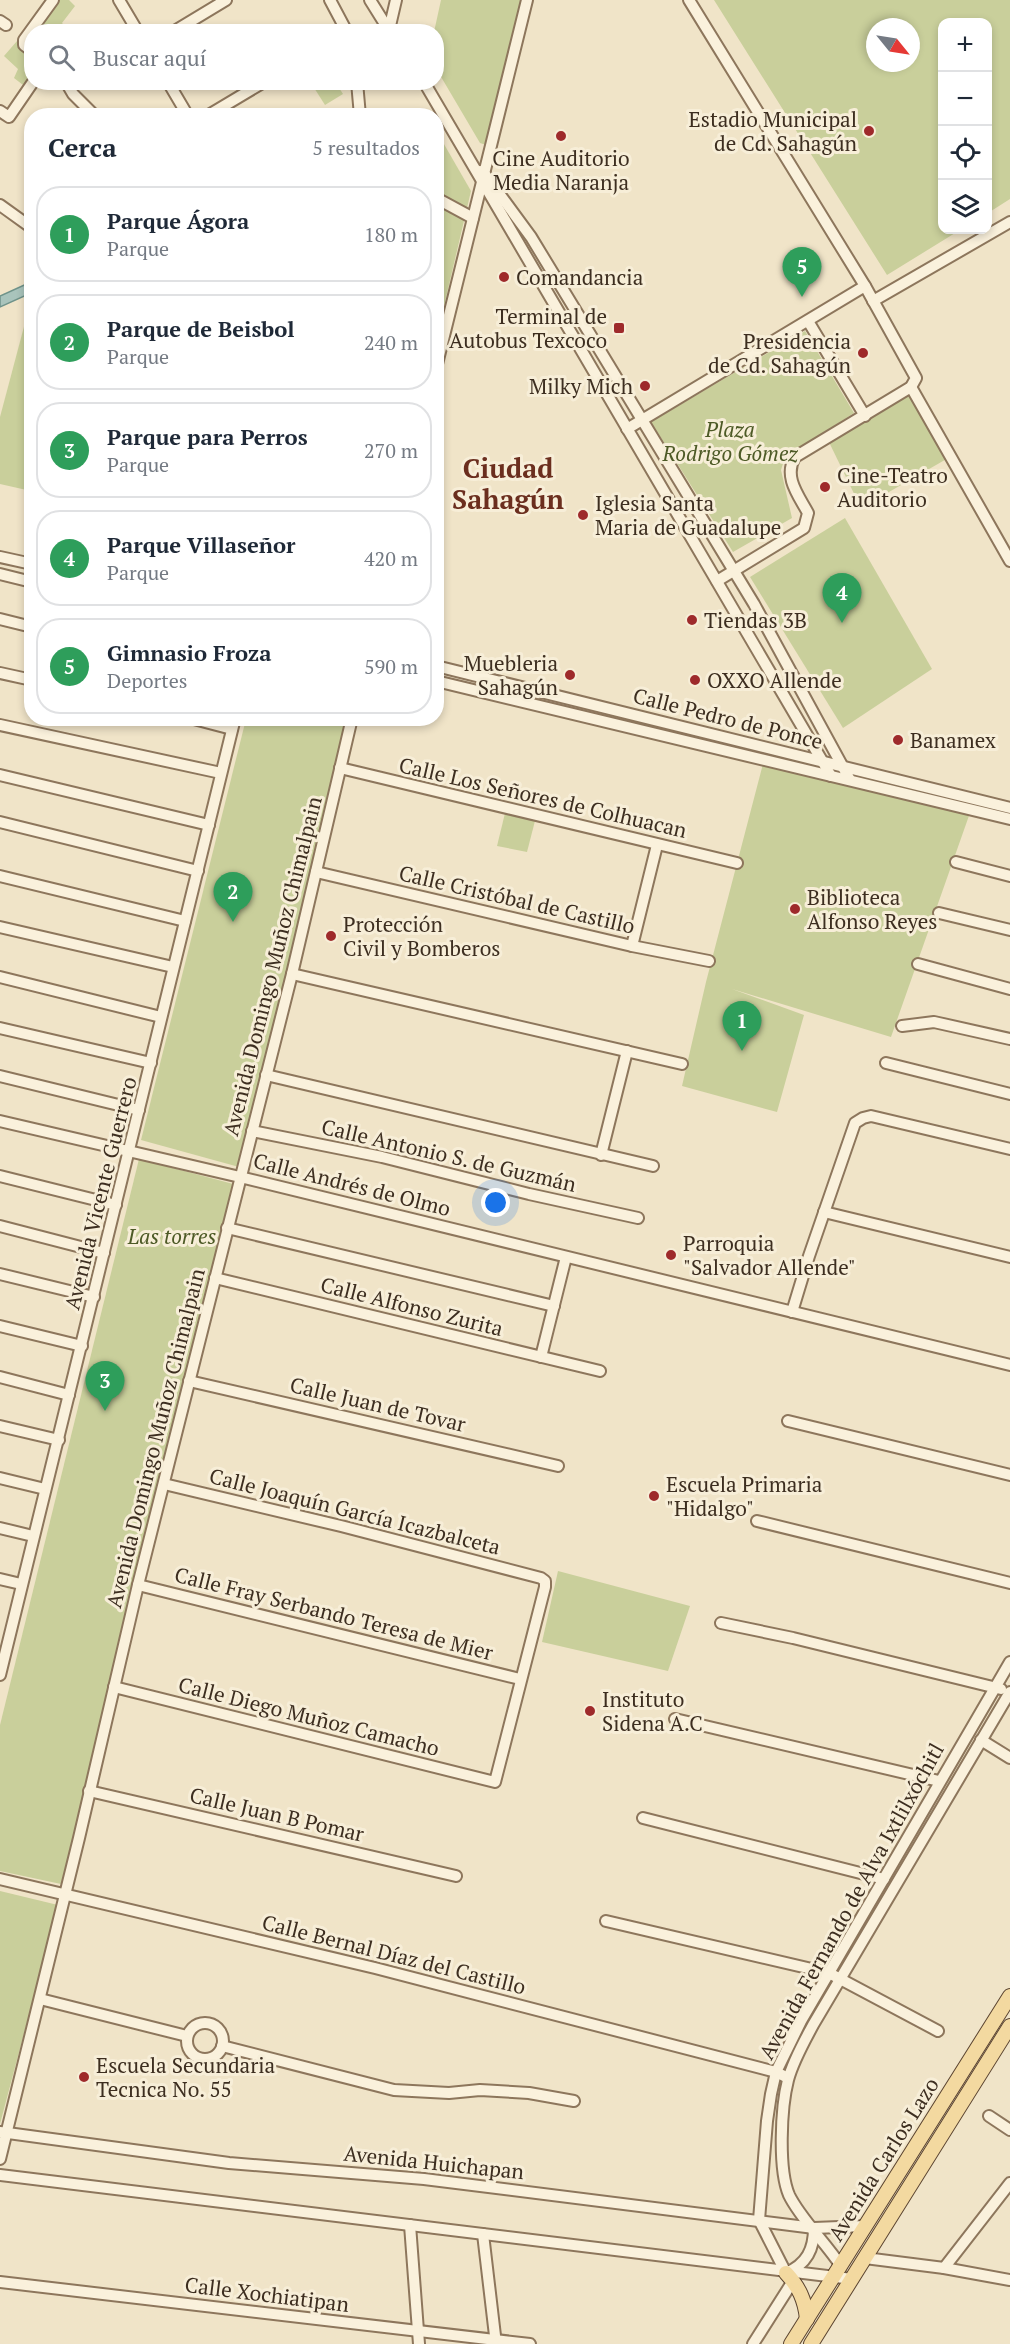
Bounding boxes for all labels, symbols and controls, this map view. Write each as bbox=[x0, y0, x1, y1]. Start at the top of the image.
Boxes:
north arrow bbox=[866, 18, 920, 72]
map controls bbox=[938, 18, 992, 234]
button: + bbox=[938, 18, 992, 72]
search box bbox=[24, 24, 444, 90]
icon: search bbox=[45, 41, 78, 74]
text: Buscar aquí bbox=[93, 43, 206, 72]
button: − bbox=[938, 72, 992, 126]
place label: Estadio Municipal de Cd. Sahagún bbox=[689, 105, 858, 157]
marker: Estadio Municipal de Cd. Sahagún bbox=[862, 124, 876, 138]
button: locate bbox=[938, 126, 992, 180]
marker: Cine Auditorio Media Naranja bbox=[554, 129, 568, 143]
text: Cerca bbox=[48, 130, 117, 164]
text: 5 resultados bbox=[312, 134, 420, 161]
place label: Cine Auditorio Media Naranja bbox=[492, 144, 630, 196]
button: layers bbox=[938, 180, 992, 234]
text: Parque Ágora bbox=[107, 206, 249, 235]
text: 1 bbox=[64, 221, 75, 248]
text: 180 m bbox=[364, 221, 418, 248]
text: Parque bbox=[107, 235, 169, 262]
pin: 5 bbox=[782, 248, 822, 297]
place label: Comandancia bbox=[516, 263, 644, 291]
marker: Comandancia bbox=[497, 270, 511, 284]
place label: Terminal de Autobus Texcoco bbox=[449, 302, 607, 354]
text: Parque de Beisbol bbox=[107, 314, 295, 343]
marker: Terminal de Autobus Texcoco bbox=[612, 321, 626, 335]
place label: Presidencia de Cd. Sahagún bbox=[708, 327, 852, 379]
text: 2 bbox=[64, 329, 75, 356]
text: 240 m bbox=[364, 329, 418, 356]
text: Parque bbox=[107, 343, 169, 370]
marker: Presidencia de Cd. Sahagún bbox=[856, 346, 870, 360]
place label: Milky Mich bbox=[529, 372, 633, 400]
marker: Milky Mich bbox=[638, 379, 652, 393]
park label: Plaza Rodrigo Gómez bbox=[661, 415, 798, 467]
text: Parque para Perros bbox=[107, 422, 308, 451]
text: 3 bbox=[64, 437, 75, 464]
text: 270 m bbox=[364, 437, 418, 464]
district label: Ciudad Sahagún bbox=[452, 450, 565, 517]
text: Parque bbox=[107, 451, 169, 478]
place label: Cine-Teatro Auditorio bbox=[837, 461, 948, 513]
marker: Cine-Teatro Auditorio bbox=[818, 480, 832, 494]
place label: Iglesia Santa Maria de Guadalupe bbox=[595, 489, 781, 541]
marker: Iglesia Santa Maria de Guadalupe bbox=[576, 508, 590, 522]
text: Parque Villaseñor bbox=[107, 530, 296, 559]
text: 4 bbox=[64, 545, 75, 572]
text: 420 m bbox=[364, 545, 418, 572]
text: Parque bbox=[107, 559, 169, 586]
pin: 4 bbox=[822, 574, 862, 623]
place label: Tiendas 3B bbox=[704, 606, 807, 634]
marker: Tiendas 3B bbox=[685, 613, 699, 627]
text: Gimnasio Froza bbox=[107, 638, 271, 667]
place label: Muebleria Sahagún bbox=[464, 649, 559, 701]
text: 5 bbox=[64, 653, 75, 680]
text: 590 m bbox=[364, 653, 418, 680]
place label: OXXO Allende bbox=[707, 666, 842, 694]
text: Deportes bbox=[107, 667, 187, 694]
marker: Muebleria Sahagún bbox=[563, 668, 577, 682]
marker: OXXO Allende bbox=[688, 673, 702, 687]
street label: Calle Pedro de Ponce bbox=[630, 681, 826, 755]
place label: Banamex bbox=[910, 726, 996, 754]
marker: Banamex bbox=[891, 733, 905, 747]
street label: Calle Los Señores de Colhuacan bbox=[396, 750, 690, 844]
street label: Avenida Domingo Muñoz Chimalpain bbox=[216, 793, 328, 1139]
street label: Calle Cristóbal de Castillo bbox=[396, 858, 638, 940]
pin: 2 bbox=[214, 872, 252, 922]
place label: Biblioteca Alfonso Reyes bbox=[807, 883, 937, 935]
marker: Biblioteca Alfonso Reyes bbox=[788, 902, 802, 916]
place label: Protección Civil y Bomberos bbox=[343, 910, 500, 962]
marker: Protección Civil y Bomberos bbox=[324, 929, 338, 943]
pin: 1 bbox=[722, 1002, 762, 1051]
street label: Avenida Vicente Guerrero bbox=[57, 1074, 143, 1312]
street label: Calle Antonio S. de Guzmán bbox=[319, 1112, 580, 1198]
street label: Calle Andrés de Olmo bbox=[250, 1146, 454, 1222]
your location bbox=[481, 1188, 510, 1217]
park label: Las torres bbox=[127, 1222, 217, 1250]
place label: Parroquia "Salvador Allende" bbox=[683, 1229, 856, 1281]
marker: Parroquia "Salvador Allende" bbox=[664, 1248, 678, 1262]
street label: Avenida Domingo Muñoz Chimalpain bbox=[99, 1265, 211, 1611]
street label: Calle Alfonso Zurita bbox=[318, 1270, 507, 1342]
pin: 3 bbox=[86, 1362, 124, 1411]
street label: Calle Juan de Tovar bbox=[287, 1370, 469, 1438]
street label: Calle Joaquín García Icazbalceta bbox=[207, 1461, 504, 1561]
place label: Escuela Primaria "Hidalgo" bbox=[666, 1470, 823, 1522]
marker: Escuela Primaria "Hidalgo" bbox=[647, 1489, 661, 1503]
street label: Calle Fray Serbando Teresa de Mier bbox=[172, 1560, 496, 1666]
street label: Calle Diego Muñoz Camacho bbox=[176, 1670, 442, 1762]
place label: Instituto Sidena A.C bbox=[602, 1685, 703, 1737]
marker: Instituto Sidena A.C bbox=[583, 1704, 597, 1718]
street label: Avenida Fernando de Alva Ixtlilxóchitl bbox=[752, 1738, 950, 2064]
street label: Calle Juan B Pomar bbox=[187, 1780, 367, 1848]
street label: Calle Bernal Díaz del Castillo bbox=[259, 1908, 529, 2000]
place label: Escuela Secundaria Tecnica No. 55 bbox=[96, 2051, 276, 2103]
marker: Escuela Secundaria Tecnica No. 55 bbox=[77, 2070, 91, 2084]
street label: Avenida Carlos Lazo bbox=[821, 2072, 945, 2246]
street label: Avenida Huichapan bbox=[342, 2139, 526, 2185]
street label: Calle Xochiatipan bbox=[183, 2270, 351, 2318]

